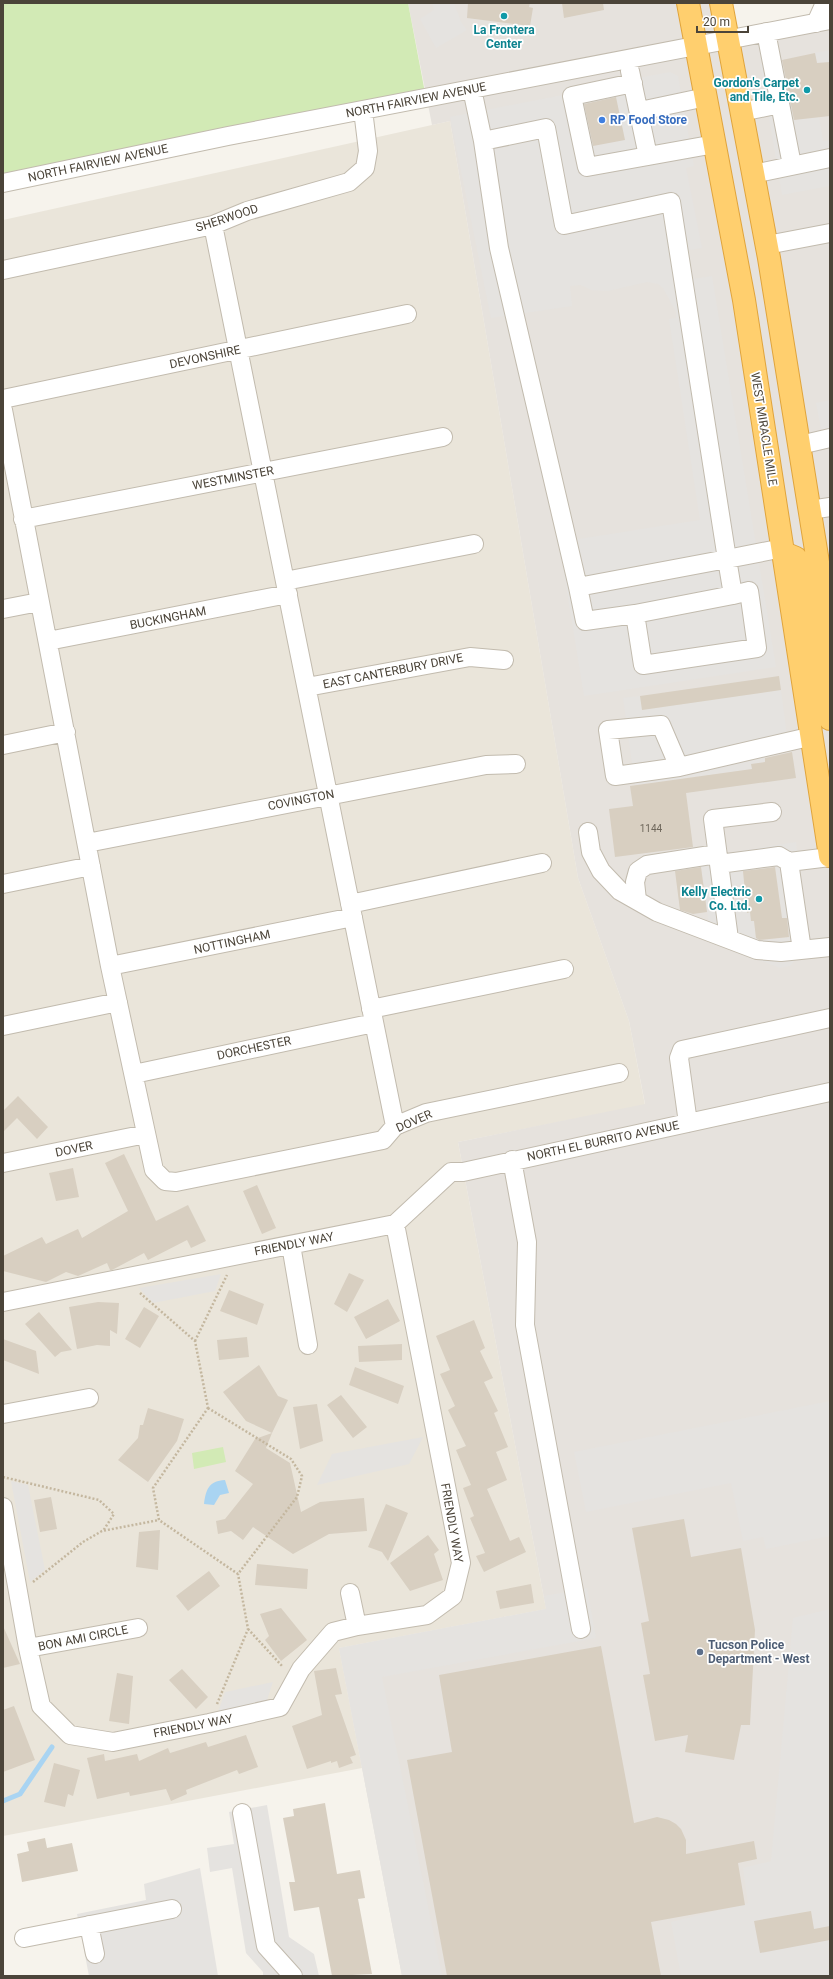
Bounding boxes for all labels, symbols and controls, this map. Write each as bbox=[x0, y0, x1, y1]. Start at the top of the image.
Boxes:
scale bar bbox=[697, 8, 748, 34]
marker: La Frontera Center bbox=[499, 11, 509, 21]
text: 20 m bbox=[703, 15, 730, 29]
place label: La Frontera Center bbox=[473, 23, 535, 51]
place label: Gordon's Carpet and Tile, Etc. bbox=[713, 76, 799, 104]
street label: NORTH FAIRVIEW AVENUE bbox=[345, 79, 488, 120]
marker: Gordon's Carpet and Tile, Etc. bbox=[802, 85, 812, 95]
place label: RP Food Store bbox=[610, 113, 688, 127]
marker: RP Food Store bbox=[597, 115, 607, 125]
street label: NORTH FAIRVIEW AVENUE bbox=[27, 141, 169, 185]
street label: SHERWOOD bbox=[194, 201, 260, 235]
street label: DEVONSHIRE bbox=[168, 343, 242, 371]
street label: WEST MIRACLE MILE bbox=[748, 371, 780, 487]
street label: WESTMINSTER bbox=[191, 463, 275, 493]
street label: BUCKINGHAM bbox=[129, 604, 207, 632]
street label: EAST CANTERBURY DRIVE bbox=[322, 650, 465, 691]
street label: COVINGTON bbox=[267, 787, 335, 813]
house number: 1144 bbox=[640, 823, 663, 834]
place label: Kelly Electric Co. Ltd. bbox=[681, 885, 751, 913]
marker: Kelly Electric Co. Ltd. bbox=[754, 894, 764, 904]
street label: NOTTINGHAM bbox=[192, 927, 272, 957]
street label: DORCHESTER bbox=[216, 1033, 293, 1063]
street label: DOVER bbox=[394, 1107, 435, 1135]
street label: NORTH EL BURRITO AVENUE bbox=[526, 1118, 680, 1164]
street label: DOVER bbox=[54, 1138, 95, 1160]
street label: FRIENDLY WAY bbox=[253, 1229, 336, 1259]
street label: FRIENDLY WAY bbox=[438, 1482, 466, 1565]
street label: BON AMI CIRCLE bbox=[37, 1622, 129, 1654]
place label: Tucson Police Department - West bbox=[708, 1638, 810, 1666]
marker: Tucson Police Department - West bbox=[695, 1647, 705, 1657]
street label: FRIENDLY WAY bbox=[152, 1711, 235, 1741]

